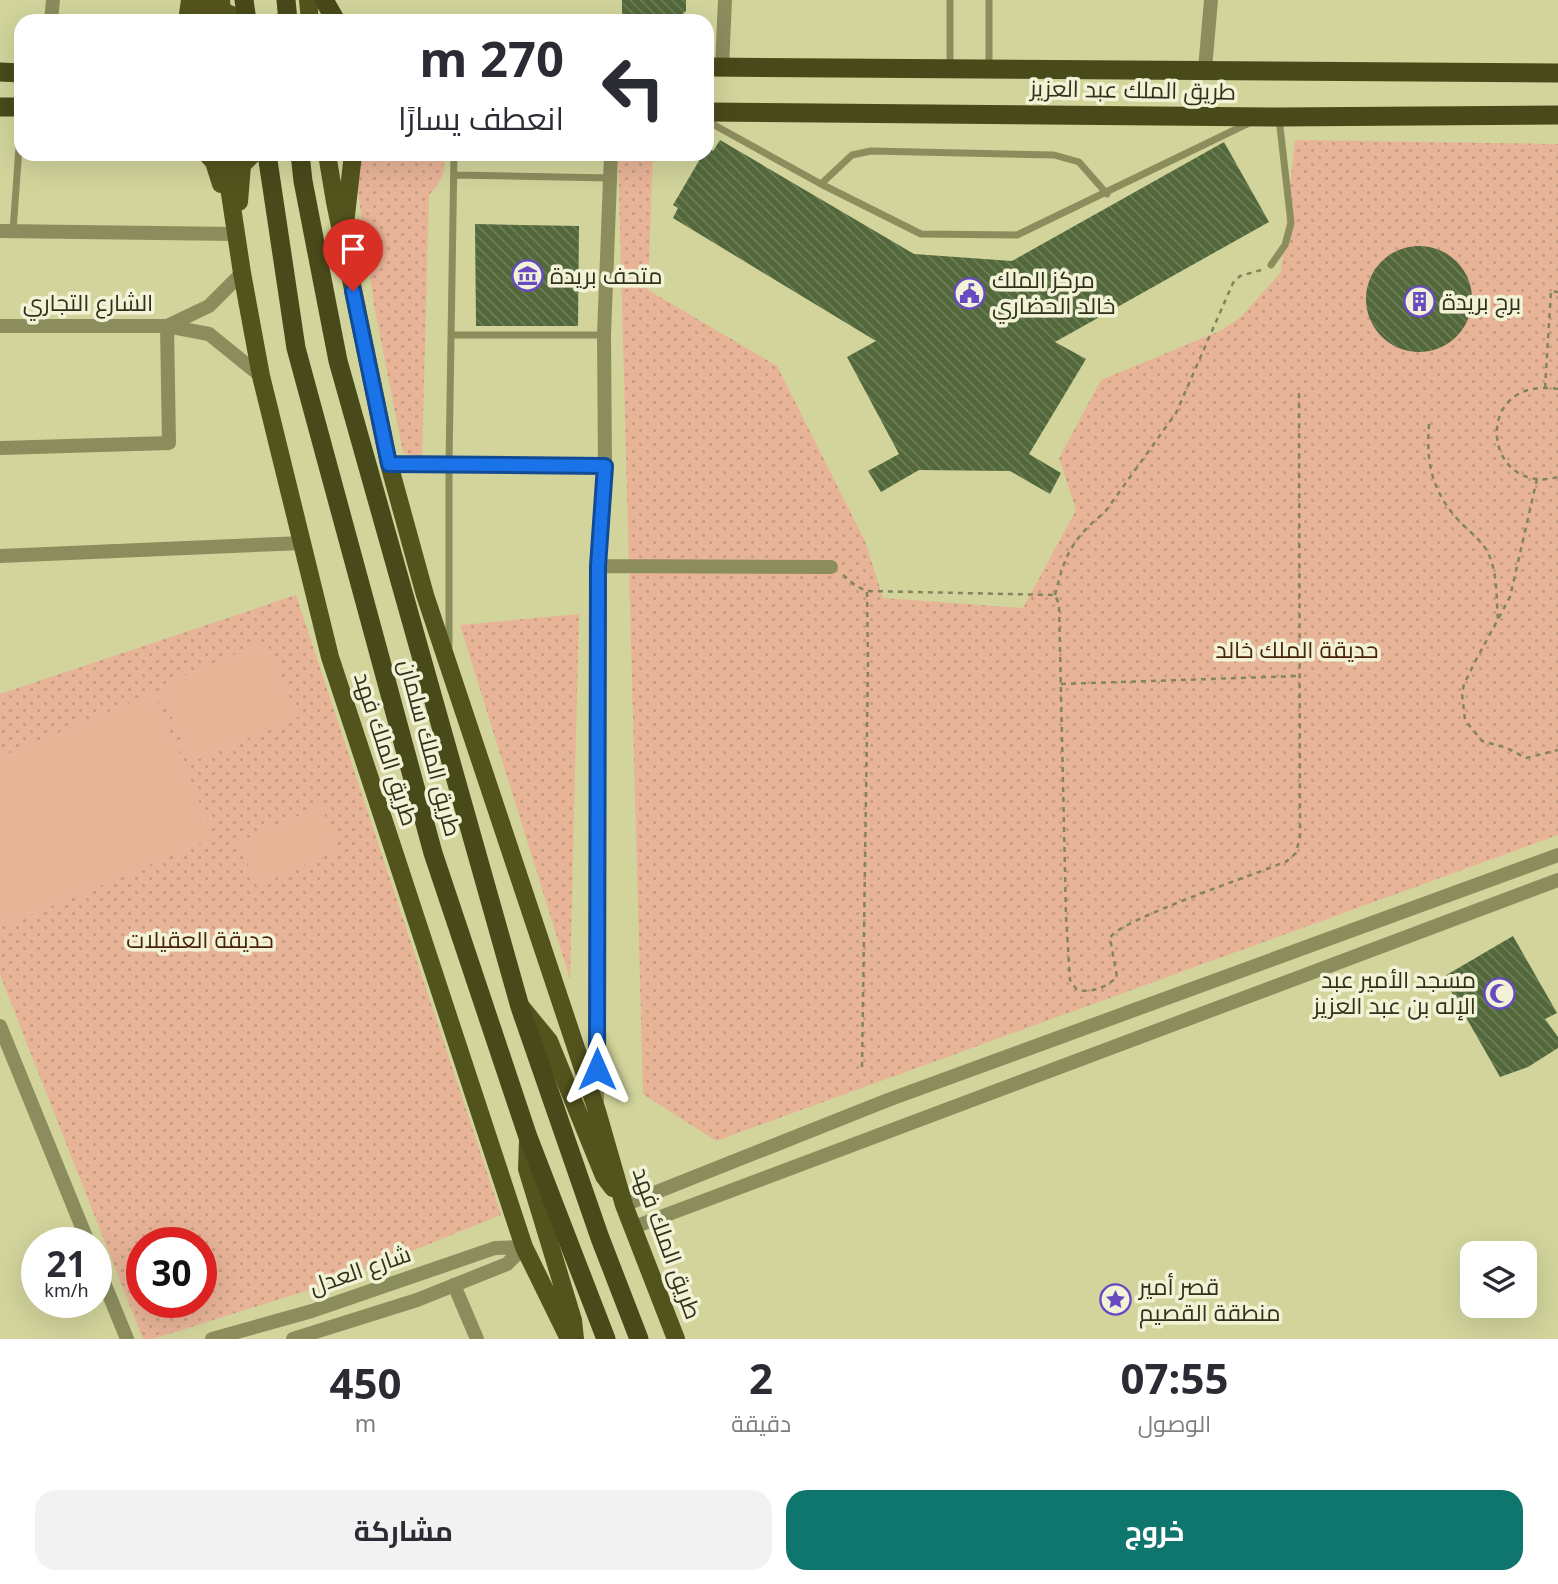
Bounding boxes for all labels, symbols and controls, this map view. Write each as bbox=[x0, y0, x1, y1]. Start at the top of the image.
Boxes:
text: 270 m bbox=[419, 25, 564, 91]
icon: left bbox=[588, 42, 679, 133]
street label: طريق الملك عبد العزيز bbox=[1028, 71, 1236, 107]
text: انعطف يسارًا bbox=[398, 96, 564, 139]
pin bbox=[323, 219, 383, 291]
icon: arrive bbox=[334, 230, 372, 268]
museum icon: متحف بريدة bbox=[510, 259, 544, 293]
place label: متحف بريدة bbox=[550, 259, 662, 291]
place label: مركز الملك خالد الحضاري bbox=[992, 263, 1116, 324]
public building icon: مركز الملك خالد الحضاري bbox=[952, 276, 986, 310]
building icon: برج بريدة bbox=[1402, 285, 1436, 319]
place label: برج بريدة bbox=[1442, 285, 1521, 318]
street label: الشارع التجاري bbox=[23, 286, 153, 321]
park label: حديقة الملك خالد bbox=[1215, 633, 1379, 665]
street label: طريق الملك سلمان bbox=[392, 656, 470, 840]
street label: طريق الملك فهد bbox=[347, 668, 427, 830]
park label: حديقة العقيلات bbox=[126, 923, 274, 955]
place label: مسجد الأمير عبد الإله بن عبد العزيز bbox=[1312, 963, 1476, 1021]
mosque icon: مسجد الأمير عبد الإله بن عبد العزيز bbox=[1482, 976, 1516, 1010]
position arrow bbox=[560, 1032, 634, 1106]
street label: طريق الملك فهد bbox=[626, 1162, 710, 1323]
speed limit sign: 30 bbox=[126, 1227, 217, 1318]
street label: شارع العدل bbox=[305, 1237, 415, 1302]
text: 21 bbox=[46, 1240, 87, 1287]
map controls bbox=[1460, 1241, 1537, 1318]
button: layers bbox=[1460, 1241, 1537, 1318]
place label: قصر أمير منطقة القصيم bbox=[1137, 1270, 1280, 1329]
text: km/h bbox=[44, 1278, 89, 1302]
place icon: قصر أمير منطقة القصيم bbox=[1099, 1283, 1133, 1317]
text: 2 bbox=[749, 1349, 773, 1406]
text: 07:55 bbox=[1121, 1349, 1228, 1406]
text: 450 bbox=[330, 1354, 402, 1411]
text: m bbox=[355, 1407, 376, 1439]
text: دقيقة bbox=[731, 1407, 791, 1439]
text: الوصول bbox=[1138, 1407, 1211, 1439]
button: مشاركة bbox=[35, 1490, 772, 1570]
button: خروج bbox=[786, 1490, 1523, 1570]

